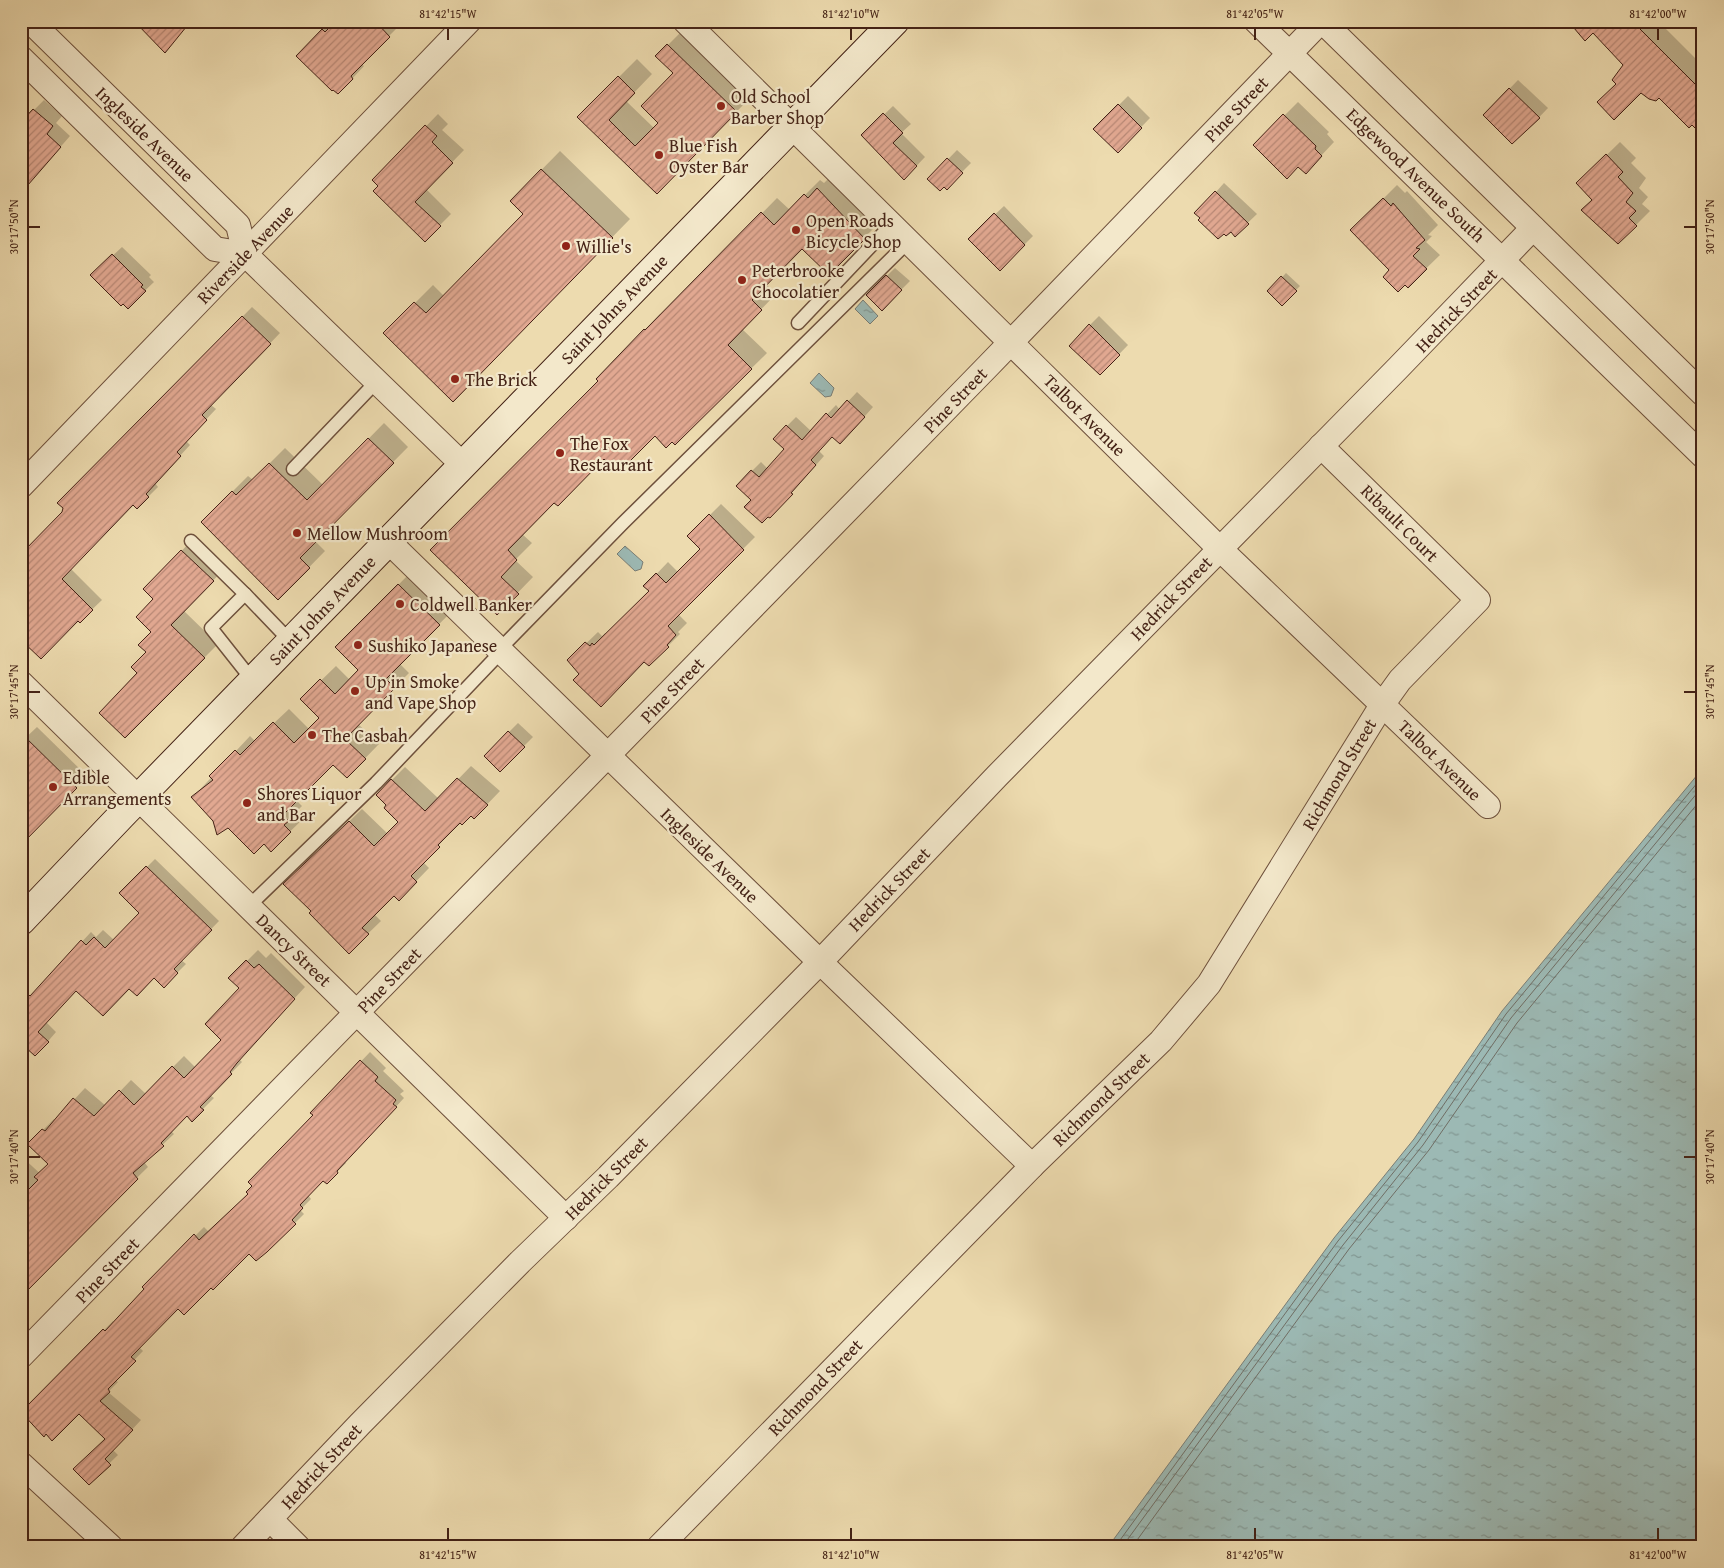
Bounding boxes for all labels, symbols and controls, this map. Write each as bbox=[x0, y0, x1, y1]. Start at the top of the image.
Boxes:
text: 81°42'15"W bbox=[419, 5, 478, 22]
text: 81°42'10"W bbox=[822, 5, 881, 22]
text: 81°42'05"W bbox=[1226, 5, 1285, 22]
text: 81°42'00"W bbox=[1629, 5, 1688, 22]
street label: Pine Street bbox=[1198, 69, 1275, 148]
street label: Ingleside Avenue bbox=[90, 80, 200, 188]
place label: Old School Barber Shop bbox=[731, 83, 824, 131]
marker: Old School Barber Shop bbox=[715, 100, 727, 112]
street label: Edgewood Avenue South bbox=[1340, 101, 1492, 249]
place label: Blue Fish Oyster Bar bbox=[669, 132, 749, 180]
marker: Blue Fish Oyster Bar bbox=[653, 149, 665, 161]
street label: Riverside Avenue bbox=[190, 198, 300, 310]
text: 30°17'50"N bbox=[5, 199, 22, 255]
text: 30°17'50"N bbox=[1701, 199, 1718, 255]
place label: Open Roads Bicycle Shop bbox=[806, 207, 901, 255]
marker: Open Roads Bicycle Shop bbox=[790, 224, 802, 236]
place label: Willie's bbox=[576, 233, 632, 260]
marker: Willie's bbox=[560, 240, 572, 252]
street label: Saint Johns Avenue bbox=[554, 248, 674, 370]
place label: Peterbrooke Chocolatier bbox=[752, 257, 844, 305]
street label: Hedrick Street bbox=[1408, 261, 1504, 359]
marker: Peterbrooke Chocolatier bbox=[736, 274, 748, 286]
street label: Pine Street bbox=[917, 360, 994, 439]
place label: The Brick bbox=[465, 366, 538, 393]
street label: Talbot Avenue bbox=[1038, 368, 1132, 462]
marker: The Brick bbox=[449, 373, 461, 385]
place label: The Fox Restaurant bbox=[570, 430, 653, 478]
marker: The Fox Restaurant bbox=[554, 447, 566, 459]
street label: Ribault Court bbox=[1355, 478, 1446, 569]
place label: Mellow Mushroom bbox=[307, 520, 448, 547]
marker: Mellow Mushroom bbox=[291, 527, 303, 539]
street label: Saint Johns Avenue bbox=[262, 549, 382, 671]
street label: Hedrick Street bbox=[1123, 549, 1219, 647]
place label: Coldwell Banker bbox=[410, 591, 533, 618]
marker: Coldwell Banker bbox=[394, 598, 406, 610]
place label: Sushiko Japanese bbox=[368, 632, 497, 659]
marker: Sushiko Japanese bbox=[352, 639, 364, 651]
street label: Pine Street bbox=[634, 650, 711, 729]
text: 30°17'45"N bbox=[5, 664, 22, 720]
text: 30°17'45"N bbox=[1701, 664, 1718, 720]
place label: Up in Smoke and Vape Shop bbox=[365, 668, 477, 716]
marker: Up in Smoke and Vape Shop bbox=[349, 685, 361, 697]
street label: Richmond Street bbox=[1295, 712, 1383, 835]
street label: Talbot Avenue bbox=[1392, 713, 1488, 807]
place label: The Casbah bbox=[322, 722, 408, 749]
marker: The Casbah bbox=[306, 729, 318, 741]
place label: Edible Arrangements bbox=[63, 764, 171, 812]
place label: Shores Liquor and Bar bbox=[257, 780, 362, 828]
marker: Edible Arrangements bbox=[47, 781, 59, 793]
marker: Shores Liquor and Bar bbox=[241, 797, 253, 809]
street label: Ingleside Avenue bbox=[655, 801, 765, 909]
street label: Hedrick Street bbox=[841, 840, 937, 938]
street label: Dancy Street bbox=[250, 907, 338, 993]
street label: Pine Street bbox=[351, 940, 428, 1019]
street label: Richmond Street bbox=[1046, 1045, 1156, 1153]
text: 30°17'40"N bbox=[5, 1129, 22, 1185]
text: 30°17'40"N bbox=[1701, 1129, 1718, 1185]
street label: Hedrick Street bbox=[558, 1130, 654, 1226]
street label: Pine Street bbox=[69, 1230, 146, 1309]
street label: Richmond Street bbox=[761, 1332, 869, 1442]
street label: Hedrick Street bbox=[274, 1417, 368, 1515]
text: 81°42'15"W bbox=[419, 1546, 478, 1563]
text: 81°42'10"W bbox=[822, 1546, 881, 1563]
text: 81°42'05"W bbox=[1226, 1546, 1285, 1563]
text: 81°42'00"W bbox=[1629, 1546, 1688, 1563]

